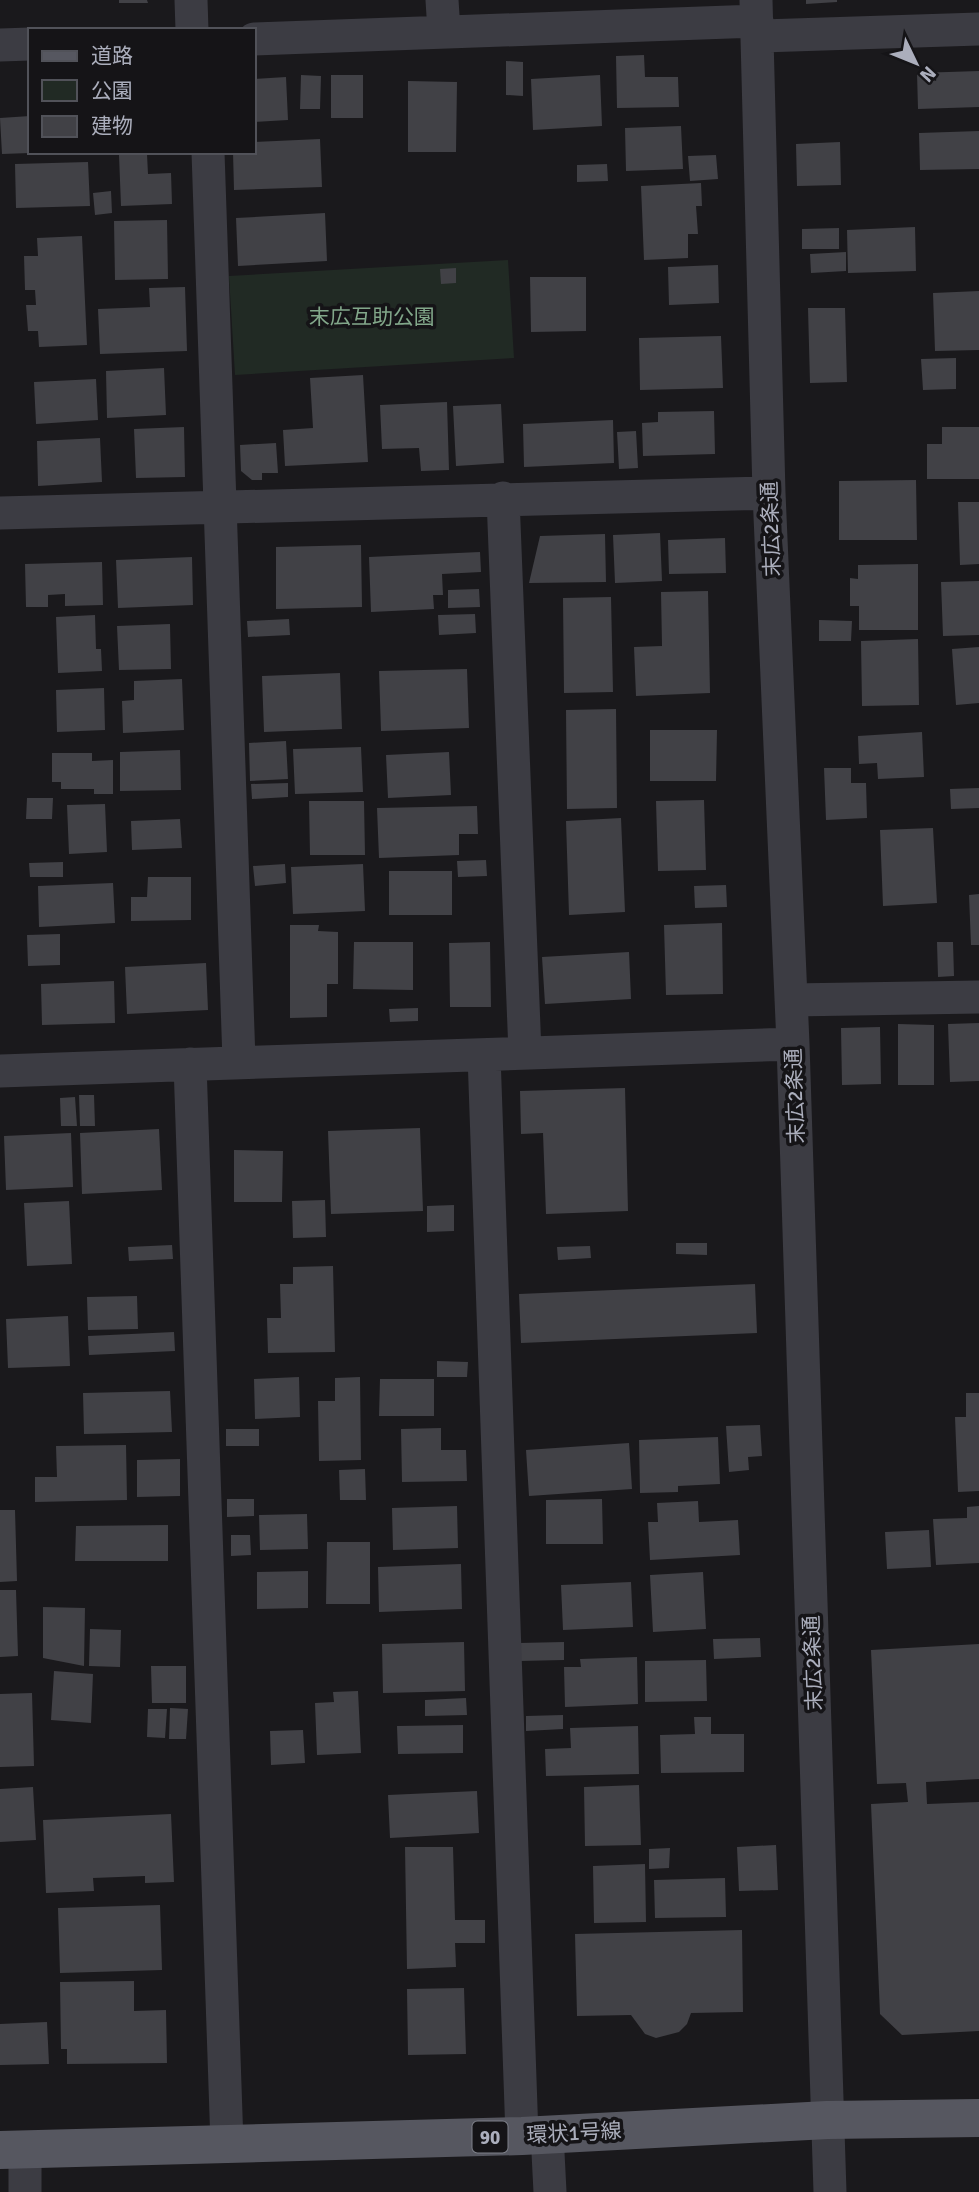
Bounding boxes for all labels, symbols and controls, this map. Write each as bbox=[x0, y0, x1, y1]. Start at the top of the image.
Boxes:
legend bbox=[28, 28, 256, 154]
north arrow bbox=[881, 28, 951, 98]
text: 道路 bbox=[91, 43, 133, 69]
text: N bbox=[914, 61, 941, 87]
text: 公園 bbox=[91, 78, 133, 104]
text: 建物 bbox=[91, 113, 133, 139]
park label: 末広互助公園 bbox=[309, 304, 435, 330]
street label: 末広2条通 bbox=[756, 481, 786, 577]
street label: 末広2条通 bbox=[780, 1048, 810, 1144]
street label: 末広2条通 bbox=[798, 1615, 828, 1711]
street label: 環状1号線 bbox=[526, 2118, 622, 2148]
road number: 90 bbox=[472, 2122, 508, 2152]

